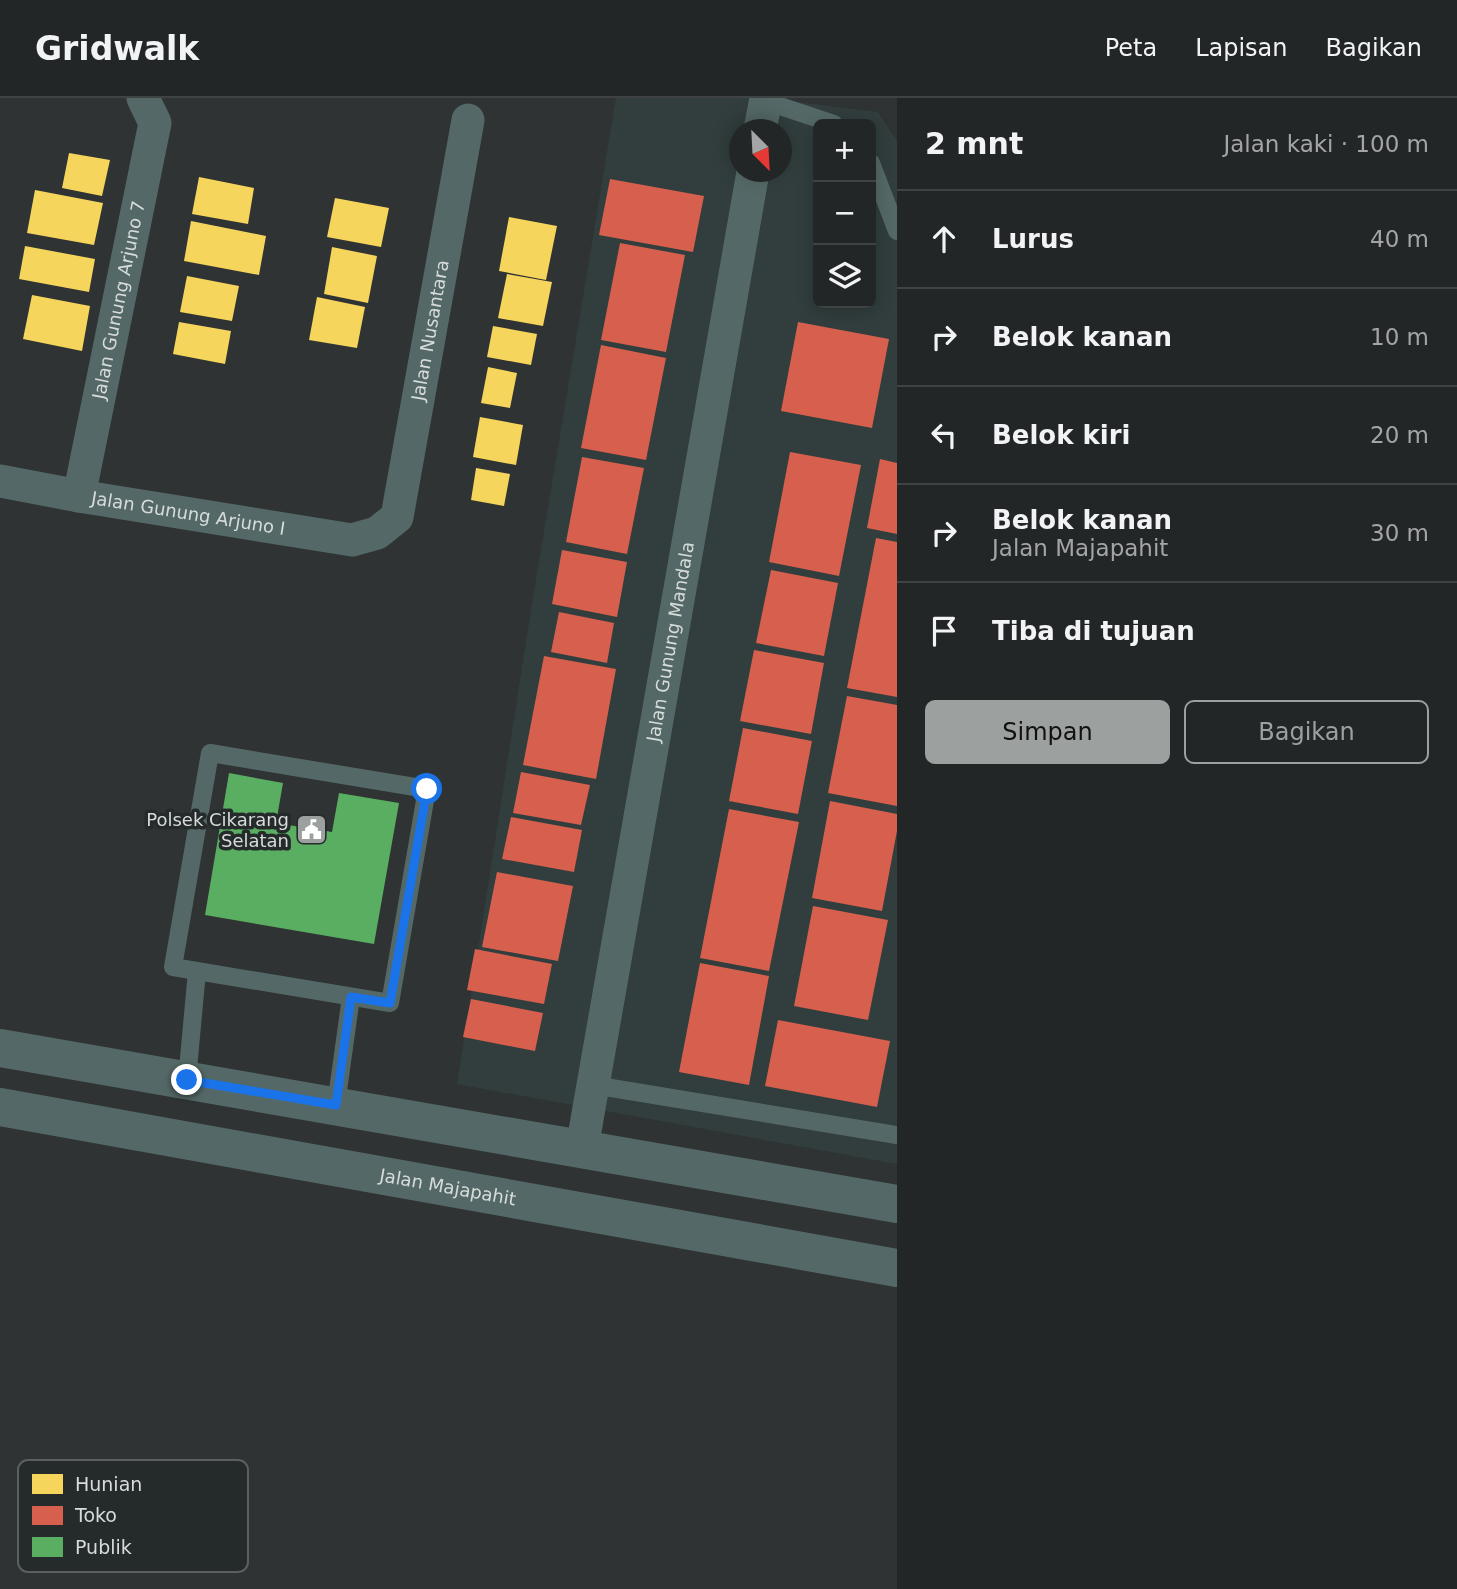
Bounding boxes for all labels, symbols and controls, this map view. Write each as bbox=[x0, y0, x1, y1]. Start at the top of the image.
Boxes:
text: Gridwalk bbox=[35, 29, 199, 68]
text: Peta bbox=[1105, 34, 1157, 62]
text: Lapisan bbox=[1195, 34, 1288, 62]
text: Bagikan bbox=[1326, 34, 1422, 62]
north arrow bbox=[729, 119, 792, 182]
map controls bbox=[813, 119, 876, 308]
button: + bbox=[813, 119, 876, 182]
text: 2 mnt bbox=[925, 126, 1023, 161]
text: Jalan kaki · 100 m bbox=[1223, 131, 1429, 157]
button: − bbox=[813, 182, 876, 245]
street label: Jalan Gunung Arjuno 7 bbox=[88, 199, 149, 402]
icon: ahead bbox=[925, 220, 963, 258]
text: Lurus bbox=[992, 224, 1074, 254]
text: 40 m bbox=[1370, 226, 1429, 252]
button: layers bbox=[813, 245, 876, 308]
street label: Jalan Nusantara bbox=[407, 258, 453, 404]
icon: right bbox=[925, 318, 963, 356]
text: Belok kanan bbox=[992, 322, 1172, 352]
text: 10 m bbox=[1370, 324, 1429, 350]
icon: left bbox=[925, 416, 963, 454]
text: Belok kiri bbox=[992, 420, 1131, 450]
text: 20 m bbox=[1370, 422, 1429, 448]
street label: Jalan Gunung Arjuno I bbox=[89, 487, 287, 539]
text: Belok kanan bbox=[992, 505, 1172, 535]
icon: right bbox=[925, 514, 963, 552]
text: 30 m bbox=[1370, 520, 1429, 546]
text: Jalan Majapahit bbox=[992, 535, 1168, 561]
street label: Jalan Gunung Mandala bbox=[642, 540, 698, 744]
icon: arrive bbox=[925, 612, 963, 650]
text: Tiba di tujuan bbox=[992, 616, 1195, 646]
button: Simpan bbox=[925, 700, 1170, 764]
button: Bagikan bbox=[1184, 700, 1429, 764]
route start bbox=[411, 773, 442, 804]
place label: Polsek Cikarang Selatan bbox=[146, 809, 289, 851]
public building icon: Polsek Cikarang Selatan bbox=[295, 813, 329, 847]
route end bbox=[171, 1064, 202, 1095]
street label: Jalan Majapahit bbox=[377, 1164, 518, 1209]
legend bbox=[18, 1460, 248, 1572]
text: Hunian bbox=[75, 1473, 142, 1495]
text: Toko bbox=[74, 1504, 117, 1526]
text: Publik bbox=[75, 1536, 132, 1558]

